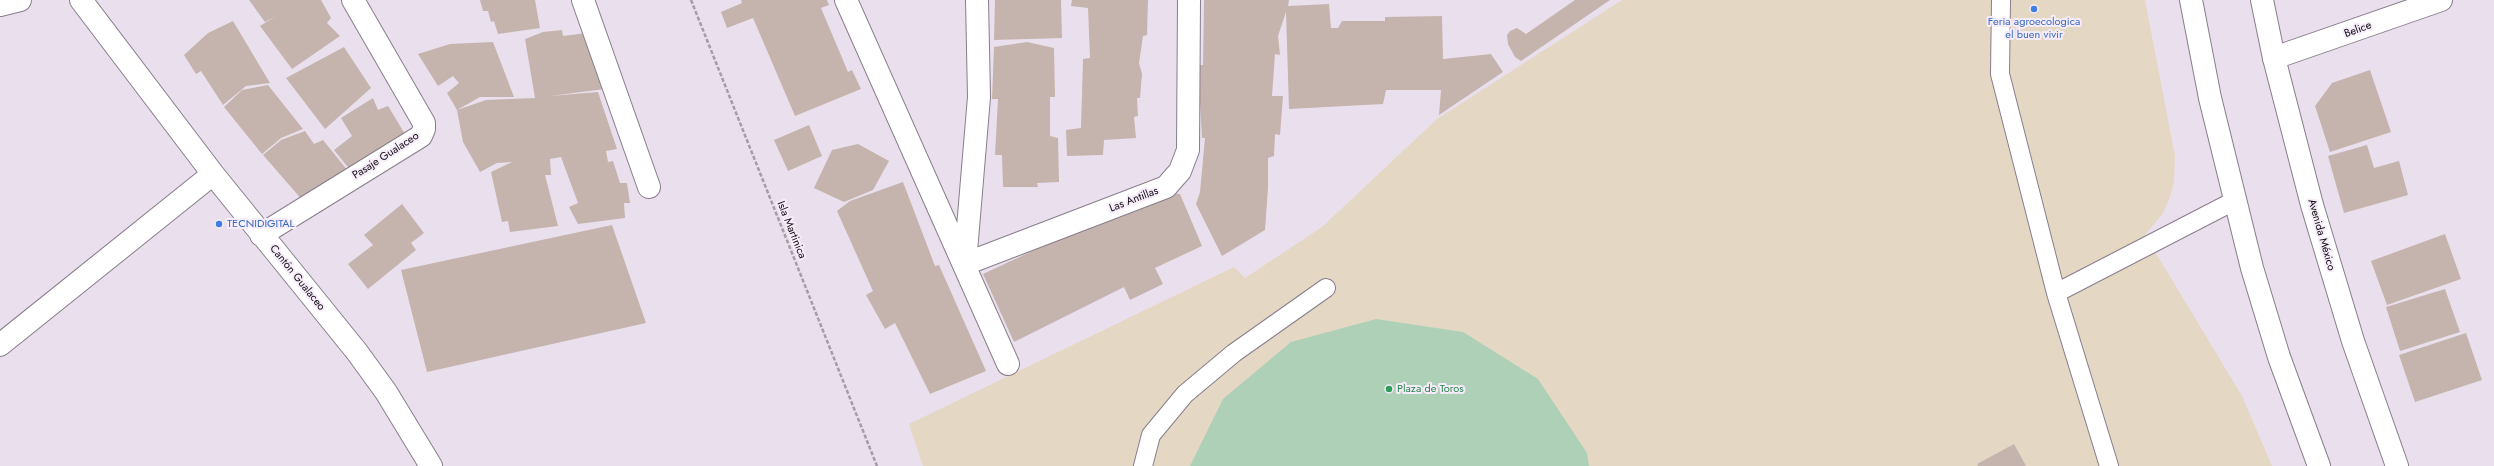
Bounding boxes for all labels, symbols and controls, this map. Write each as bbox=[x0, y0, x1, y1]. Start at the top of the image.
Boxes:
marker: Feria agroecologica el buen vivir bbox=[2029, 4, 2039, 14]
place label: Feria agroecologica el buen vivir bbox=[1988, 15, 2080, 41]
street label: Belice bbox=[2343, 19, 2373, 41]
street label: Pasaje Gualaceo bbox=[350, 130, 422, 182]
street label: Las Antillas bbox=[1108, 185, 1160, 215]
street label: Avenida México bbox=[2304, 198, 2338, 272]
street label: Isla Martinica bbox=[773, 199, 809, 261]
place label: TECNIDIGITAL bbox=[227, 217, 295, 231]
marker: TECNIDIGITAL bbox=[214, 219, 224, 229]
street label: Cantón Gualaceo bbox=[266, 243, 328, 313]
place label: Plaza de Toros bbox=[1397, 382, 1464, 396]
marker: Plaza de Toros bbox=[1384, 384, 1394, 394]

